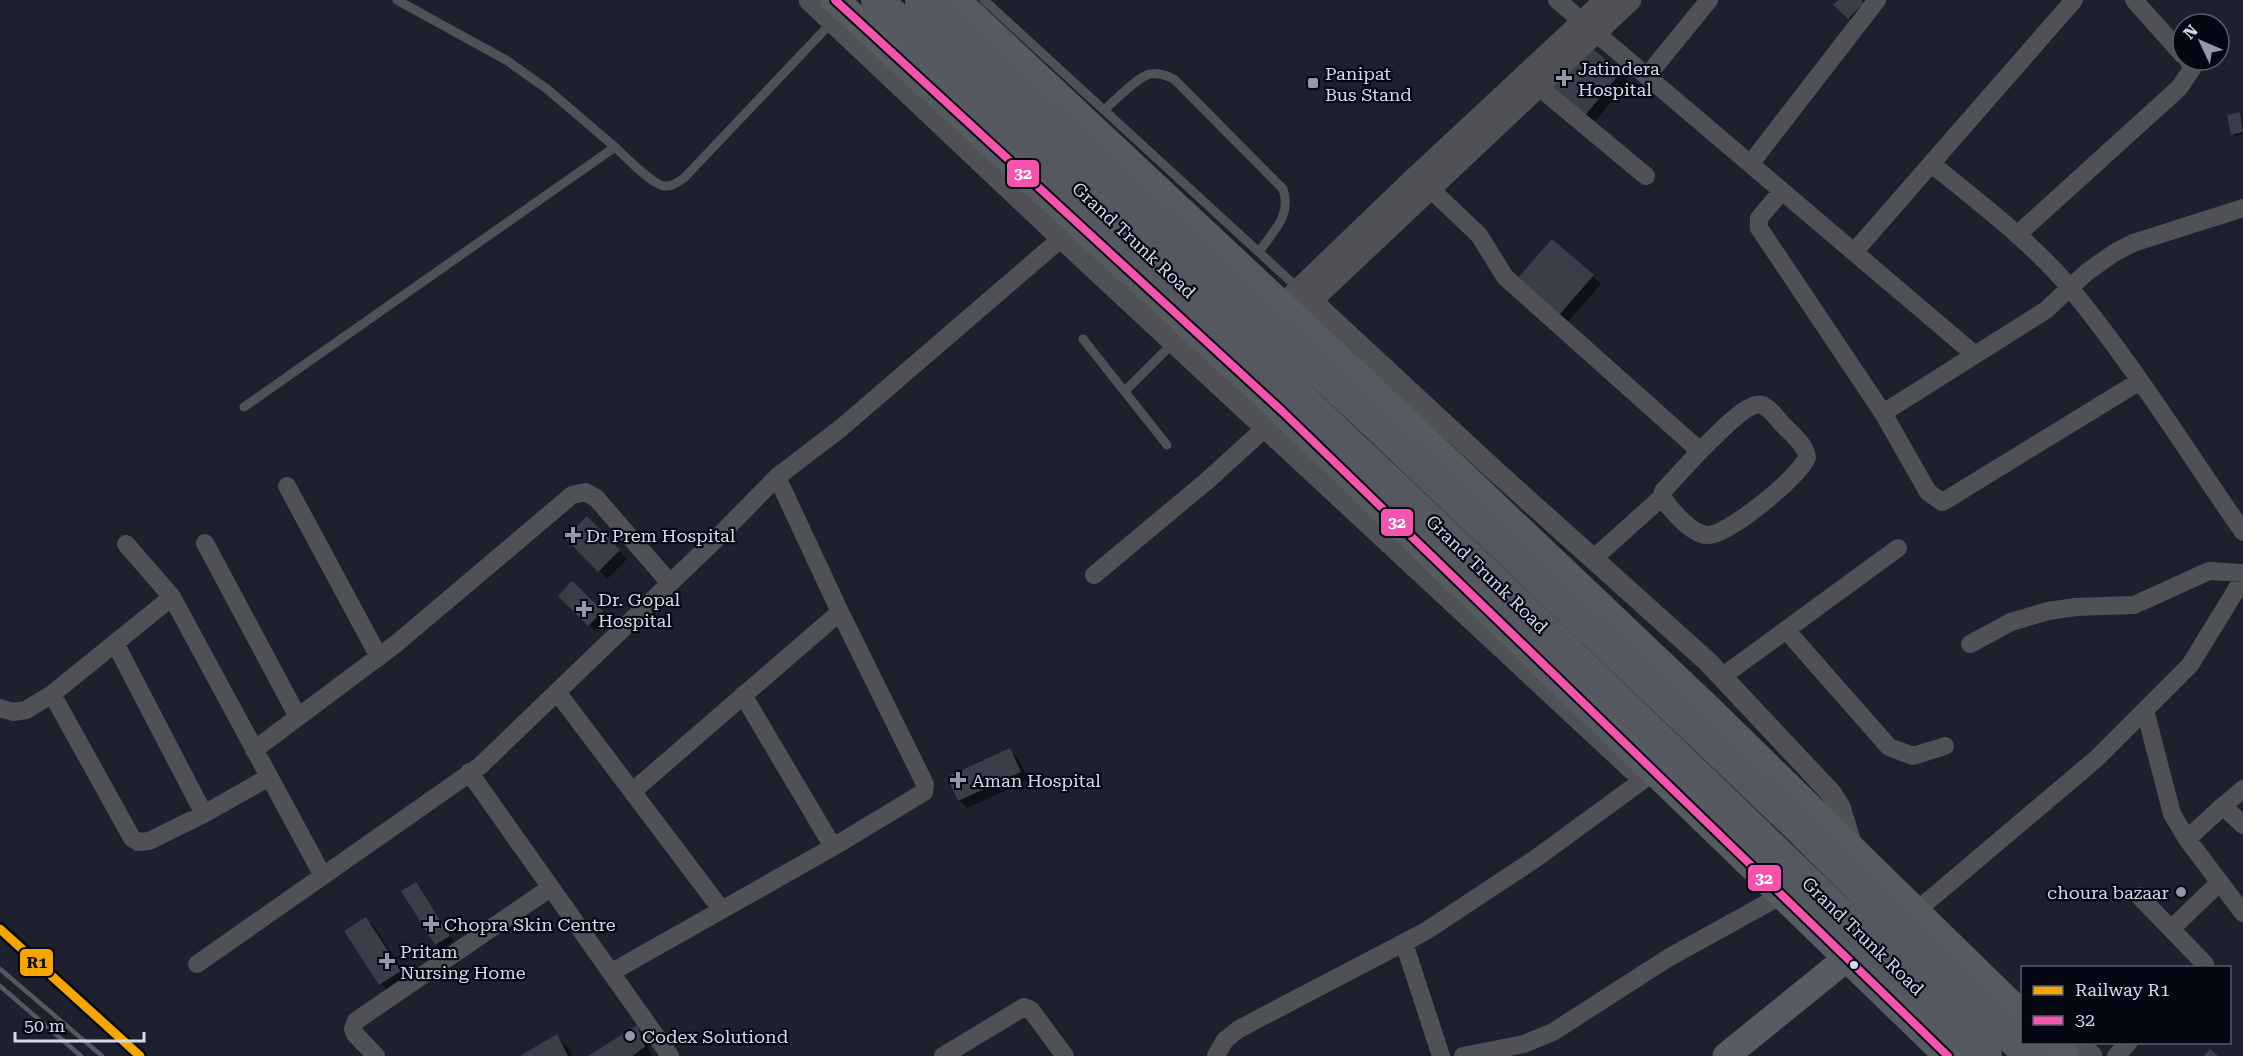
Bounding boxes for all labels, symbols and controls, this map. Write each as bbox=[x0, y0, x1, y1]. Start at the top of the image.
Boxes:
north arrow bbox=[2171, 12, 2231, 72]
text: N bbox=[2179, 21, 2202, 43]
place label: Jatindera Hospital bbox=[1578, 58, 1660, 100]
place label: Panipat Bus Stand bbox=[1325, 63, 1412, 105]
marker: Jatindera Hospital bbox=[1555, 69, 1573, 87]
marker: Panipat Bus Stand bbox=[1306, 76, 1320, 90]
line badge: 32 bbox=[1006, 159, 1040, 188]
text: 32 bbox=[1014, 164, 1032, 183]
street label: Grand Trunk Road bbox=[1068, 177, 1200, 303]
line badge: 32 bbox=[1380, 508, 1414, 537]
street label: Grand Trunk Road bbox=[1422, 511, 1552, 638]
text: 32 bbox=[1388, 513, 1406, 532]
place label: Dr Prem Hospital bbox=[586, 525, 736, 546]
marker: Dr Prem Hospital bbox=[564, 526, 582, 544]
place label: Dr. Gopal Hospital bbox=[598, 589, 681, 631]
marker: Dr. Gopal Hospital bbox=[575, 600, 593, 618]
place label: Aman Hospital bbox=[972, 770, 1101, 791]
marker: Aman Hospital bbox=[949, 771, 967, 789]
line badge: 32 bbox=[1747, 864, 1782, 892]
text: 32 bbox=[1755, 869, 1773, 888]
street label: Grand Trunk Road bbox=[1798, 873, 1928, 1000]
place label: choura bazaar bbox=[2047, 882, 2169, 903]
marker: choura bazaar bbox=[2174, 885, 2188, 899]
place label: Chopra Skin Centre bbox=[444, 914, 616, 935]
marker: Chopra Skin Centre bbox=[422, 915, 440, 933]
place label: Pritam Nursing Home bbox=[400, 941, 526, 983]
line badge: R1 bbox=[19, 948, 54, 977]
marker: Pritam Nursing Home bbox=[378, 952, 396, 970]
text: R1 bbox=[27, 953, 47, 972]
unlabelled marker bbox=[1848, 959, 1860, 971]
legend bbox=[2021, 966, 2231, 1044]
text: Railway R1 bbox=[2075, 979, 2170, 1000]
scale bar bbox=[15, 1005, 144, 1043]
text: 32 bbox=[2075, 1009, 2095, 1030]
text: 50 m bbox=[24, 1015, 65, 1036]
place label: Codex Solutiond bbox=[642, 1026, 789, 1047]
marker: Codex Solutiond bbox=[623, 1029, 637, 1043]

